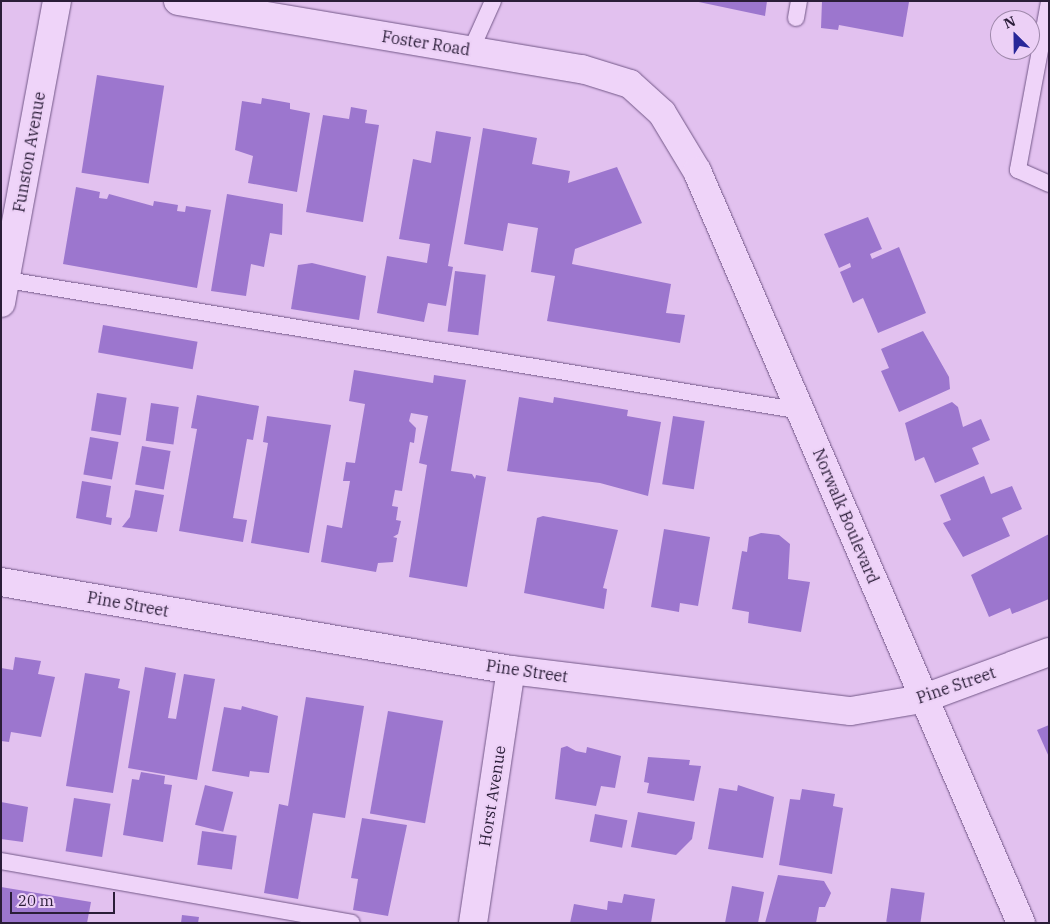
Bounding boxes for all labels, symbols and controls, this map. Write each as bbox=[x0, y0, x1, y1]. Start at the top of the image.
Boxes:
north arrow bbox=[990, 10, 1040, 60]
text: N bbox=[1001, 12, 1018, 33]
street label: Foster Road bbox=[380, 27, 472, 59]
street label: Funston Avenue bbox=[9, 90, 49, 214]
street label: Norwalk Boulevard bbox=[809, 446, 883, 586]
street label: Pine Street bbox=[86, 587, 170, 621]
street label: Pine Street bbox=[485, 656, 569, 686]
street label: Pine Street bbox=[914, 662, 998, 708]
street label: Horst Avenue bbox=[475, 744, 509, 848]
scale bar bbox=[12, 882, 118, 914]
text: 20 m bbox=[18, 891, 54, 910]

